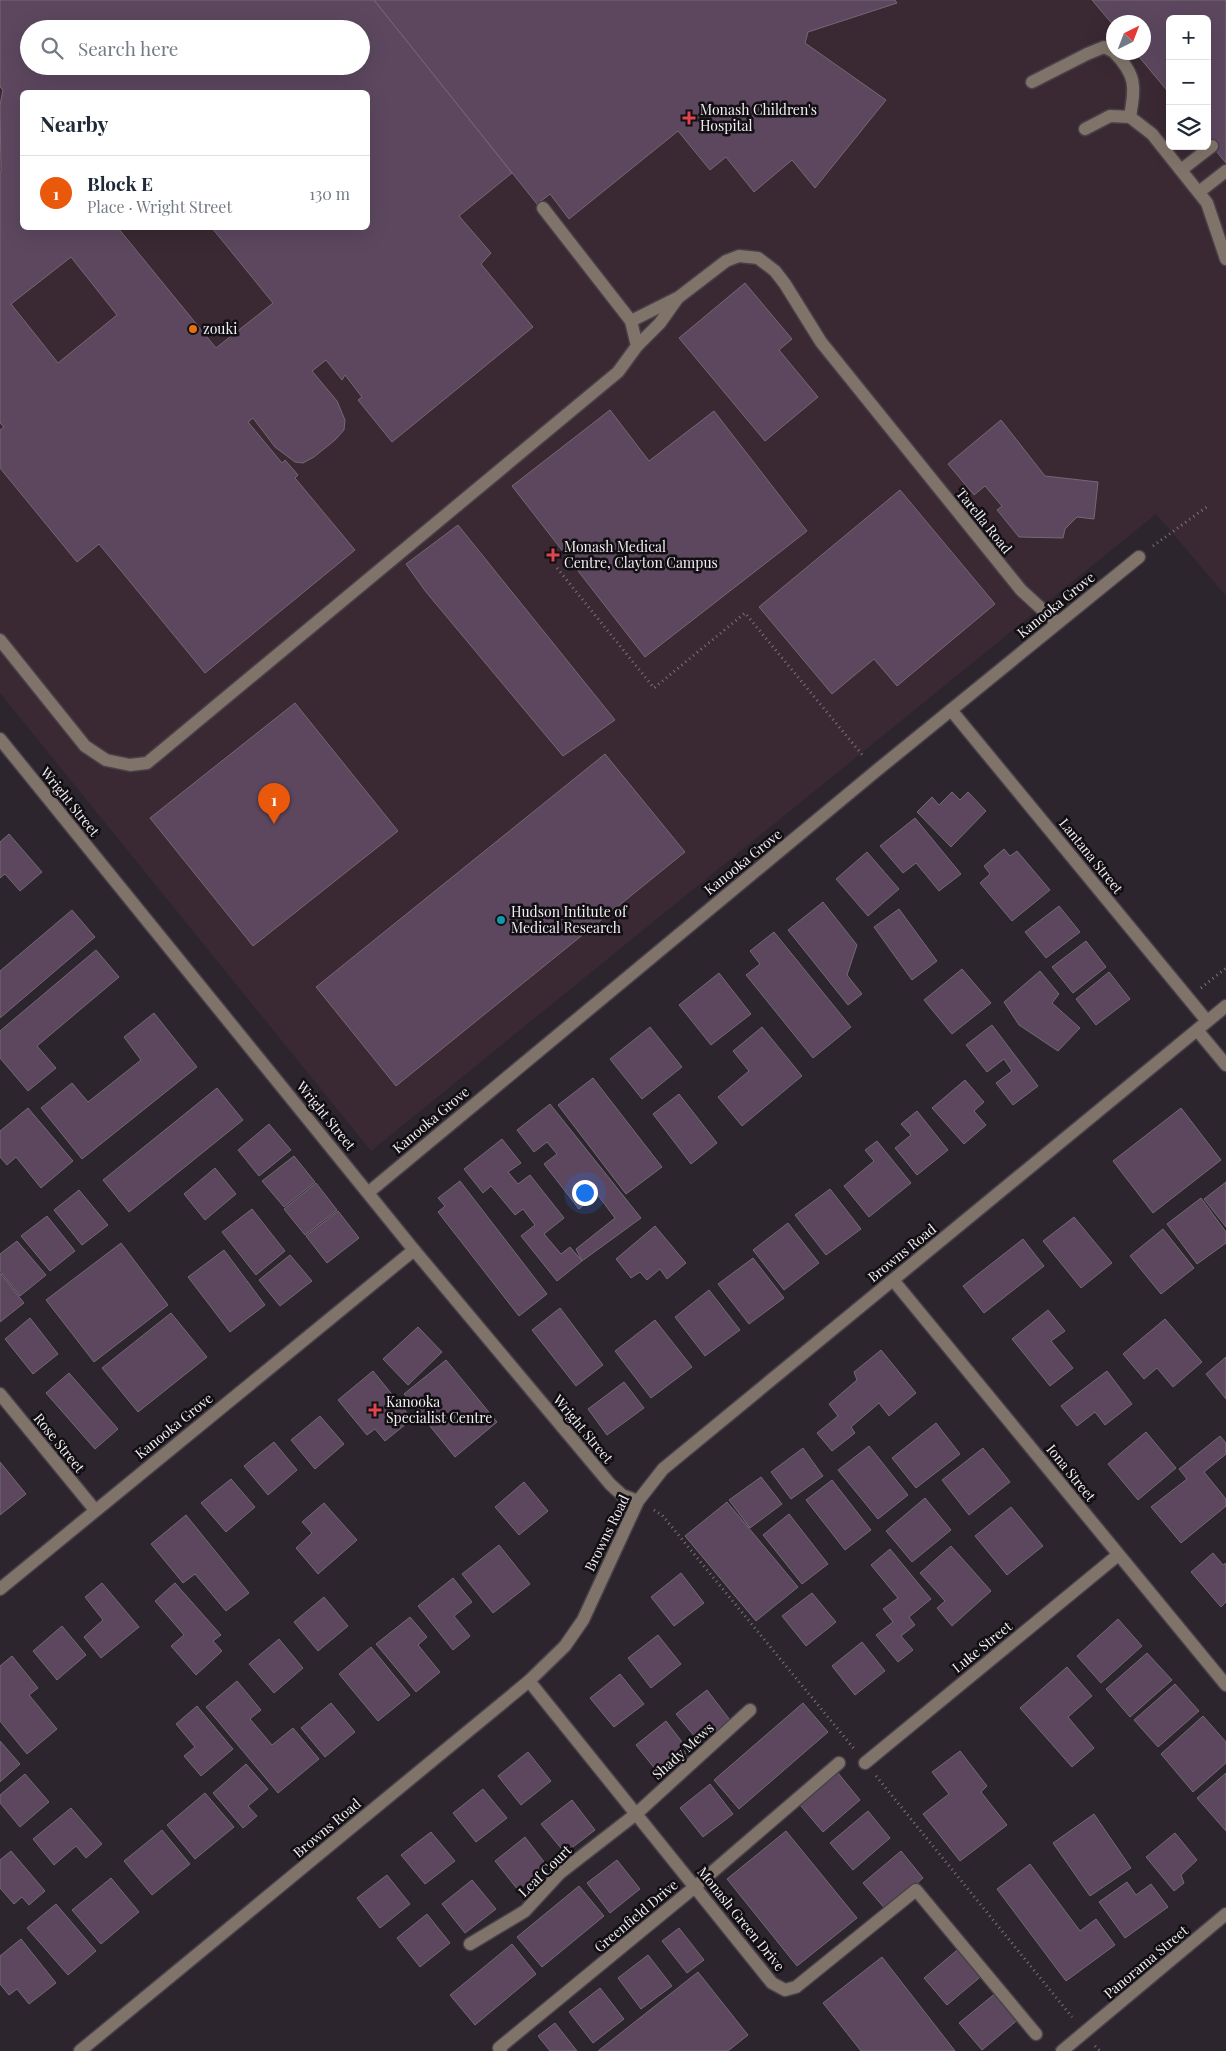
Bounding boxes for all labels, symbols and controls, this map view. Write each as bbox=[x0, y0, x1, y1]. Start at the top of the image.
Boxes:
north arrow bbox=[1106, 15, 1151, 60]
map controls bbox=[1166, 15, 1211, 150]
button: + bbox=[1166, 15, 1211, 60]
search box bbox=[20, 20, 370, 75]
icon: search bbox=[38, 34, 66, 62]
text: Search here bbox=[78, 35, 178, 61]
button: − bbox=[1166, 60, 1211, 105]
place label: Monash Children's Hospital bbox=[700, 100, 817, 135]
button: layers bbox=[1166, 105, 1211, 150]
text: Nearby bbox=[40, 109, 109, 137]
marker: Monash Children's Hospital bbox=[682, 111, 696, 125]
text: Block E bbox=[87, 170, 153, 196]
text: 1 bbox=[53, 183, 59, 204]
text: 130 m bbox=[309, 183, 350, 204]
text: Place · Wright Street bbox=[87, 196, 232, 217]
place label: zouki bbox=[203, 319, 237, 338]
marker: zouki bbox=[187, 323, 199, 335]
street label: Tarella Road bbox=[952, 484, 1017, 557]
place label: Monash Medical Centre, Clayton Campus bbox=[564, 537, 718, 572]
marker: Monash Medical Centre, Clayton Campus bbox=[546, 548, 560, 562]
street label: Kanooka Grove bbox=[1013, 567, 1098, 642]
street label: Wright Street bbox=[36, 762, 105, 841]
pin: 1 bbox=[258, 783, 290, 824]
street label: Lantana Street bbox=[1055, 814, 1128, 898]
street label: Kanooka Grove bbox=[700, 824, 785, 899]
place label: Hudson Intitute of Medical Research bbox=[511, 902, 628, 937]
marker: Hudson Intitute of Medical Research bbox=[495, 914, 507, 926]
street label: Wright Street bbox=[292, 1076, 361, 1155]
street label: Kanooka Grove bbox=[388, 1082, 473, 1157]
your location bbox=[572, 1180, 598, 1206]
street label: Browns Road bbox=[863, 1219, 940, 1286]
street label: Kanooka Grove bbox=[131, 1388, 216, 1463]
street label: Wright Street bbox=[549, 1390, 618, 1468]
place label: Kanooka Specialist Centre bbox=[386, 1392, 492, 1427]
marker: Kanooka Specialist Centre bbox=[368, 1403, 382, 1417]
street label: Rose Street bbox=[30, 1409, 90, 1477]
street label: Iona Street bbox=[1042, 1440, 1101, 1506]
street label: Browns Road bbox=[580, 1491, 633, 1574]
street label: Luke Street bbox=[948, 1616, 1016, 1677]
street label: Shady Mews bbox=[648, 1718, 718, 1783]
street label: Browns Road bbox=[289, 1794, 365, 1862]
street label: Leaf Court bbox=[514, 1840, 576, 1901]
street label: Monash Green Drive bbox=[693, 1863, 789, 1975]
street label: Greenfield Drive bbox=[590, 1875, 682, 1956]
street label: Panorama Street bbox=[1100, 1920, 1193, 2003]

